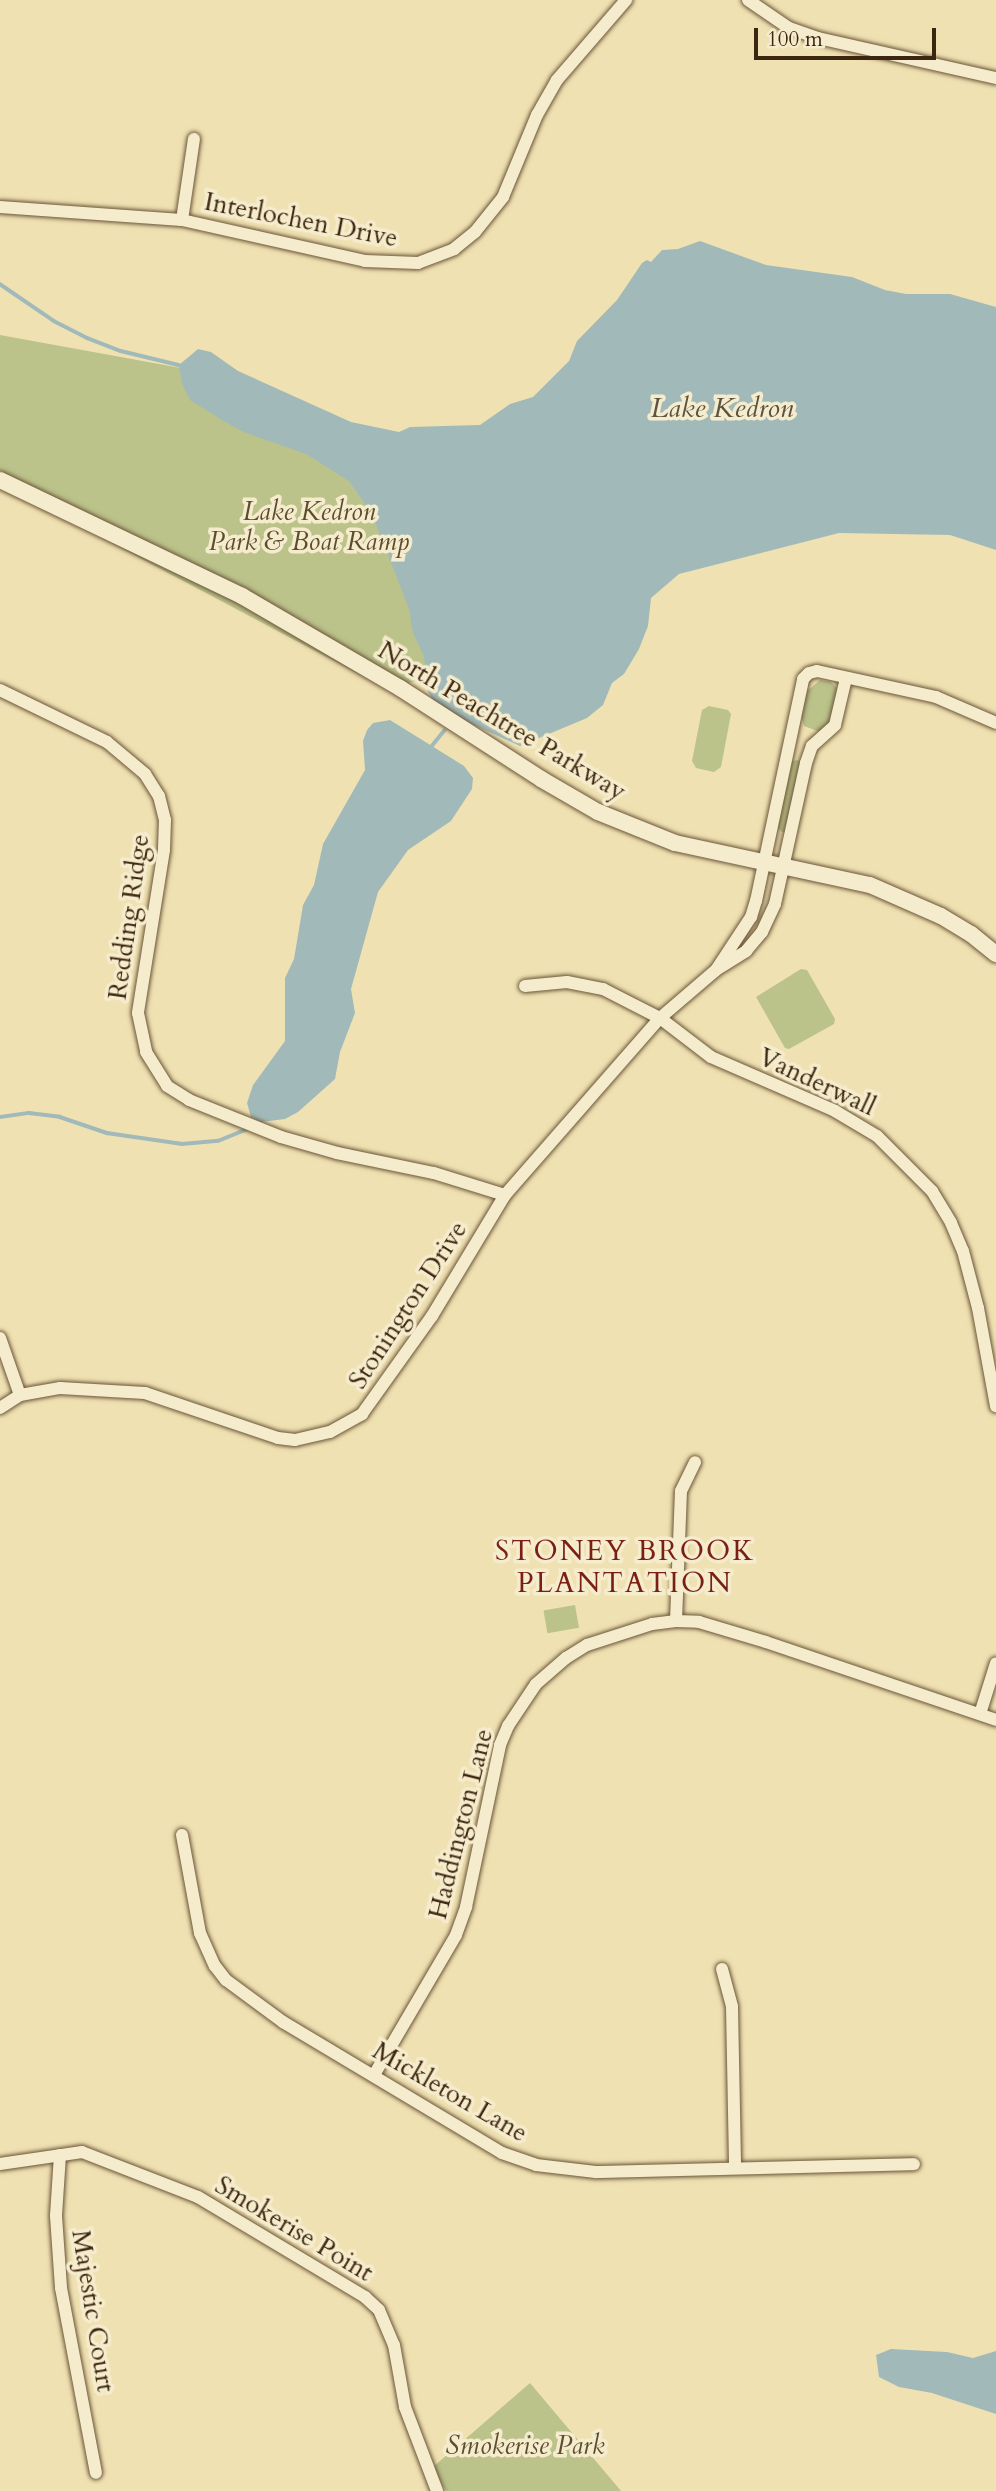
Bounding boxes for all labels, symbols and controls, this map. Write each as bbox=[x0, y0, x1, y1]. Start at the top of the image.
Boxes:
scale bar bbox=[758, 14, 940, 58]
text: 100 m bbox=[767, 25, 823, 54]
street label: Interlochen Drive bbox=[202, 186, 400, 254]
water label: Lake Kedron bbox=[651, 391, 793, 425]
park label: Lake Kedron Park & Boat Ramp bbox=[209, 496, 409, 558]
street label: North Peachtree Parkway bbox=[372, 635, 632, 807]
street label: Redding Ridge bbox=[102, 832, 156, 1002]
street label: Vanderwall bbox=[754, 1041, 880, 1123]
street label: Stonington Drive bbox=[342, 1215, 474, 1395]
district label: STONEY BROOK PLANTATION bbox=[497, 1534, 753, 1600]
street label: Haddington Lane bbox=[422, 1726, 500, 1922]
street label: Mickleton Lane bbox=[367, 2035, 533, 2149]
street label: Smokerise Point bbox=[209, 2170, 379, 2288]
street label: Majestic Court bbox=[65, 2228, 121, 2394]
park label: Smokerise Park bbox=[445, 2430, 605, 2462]

